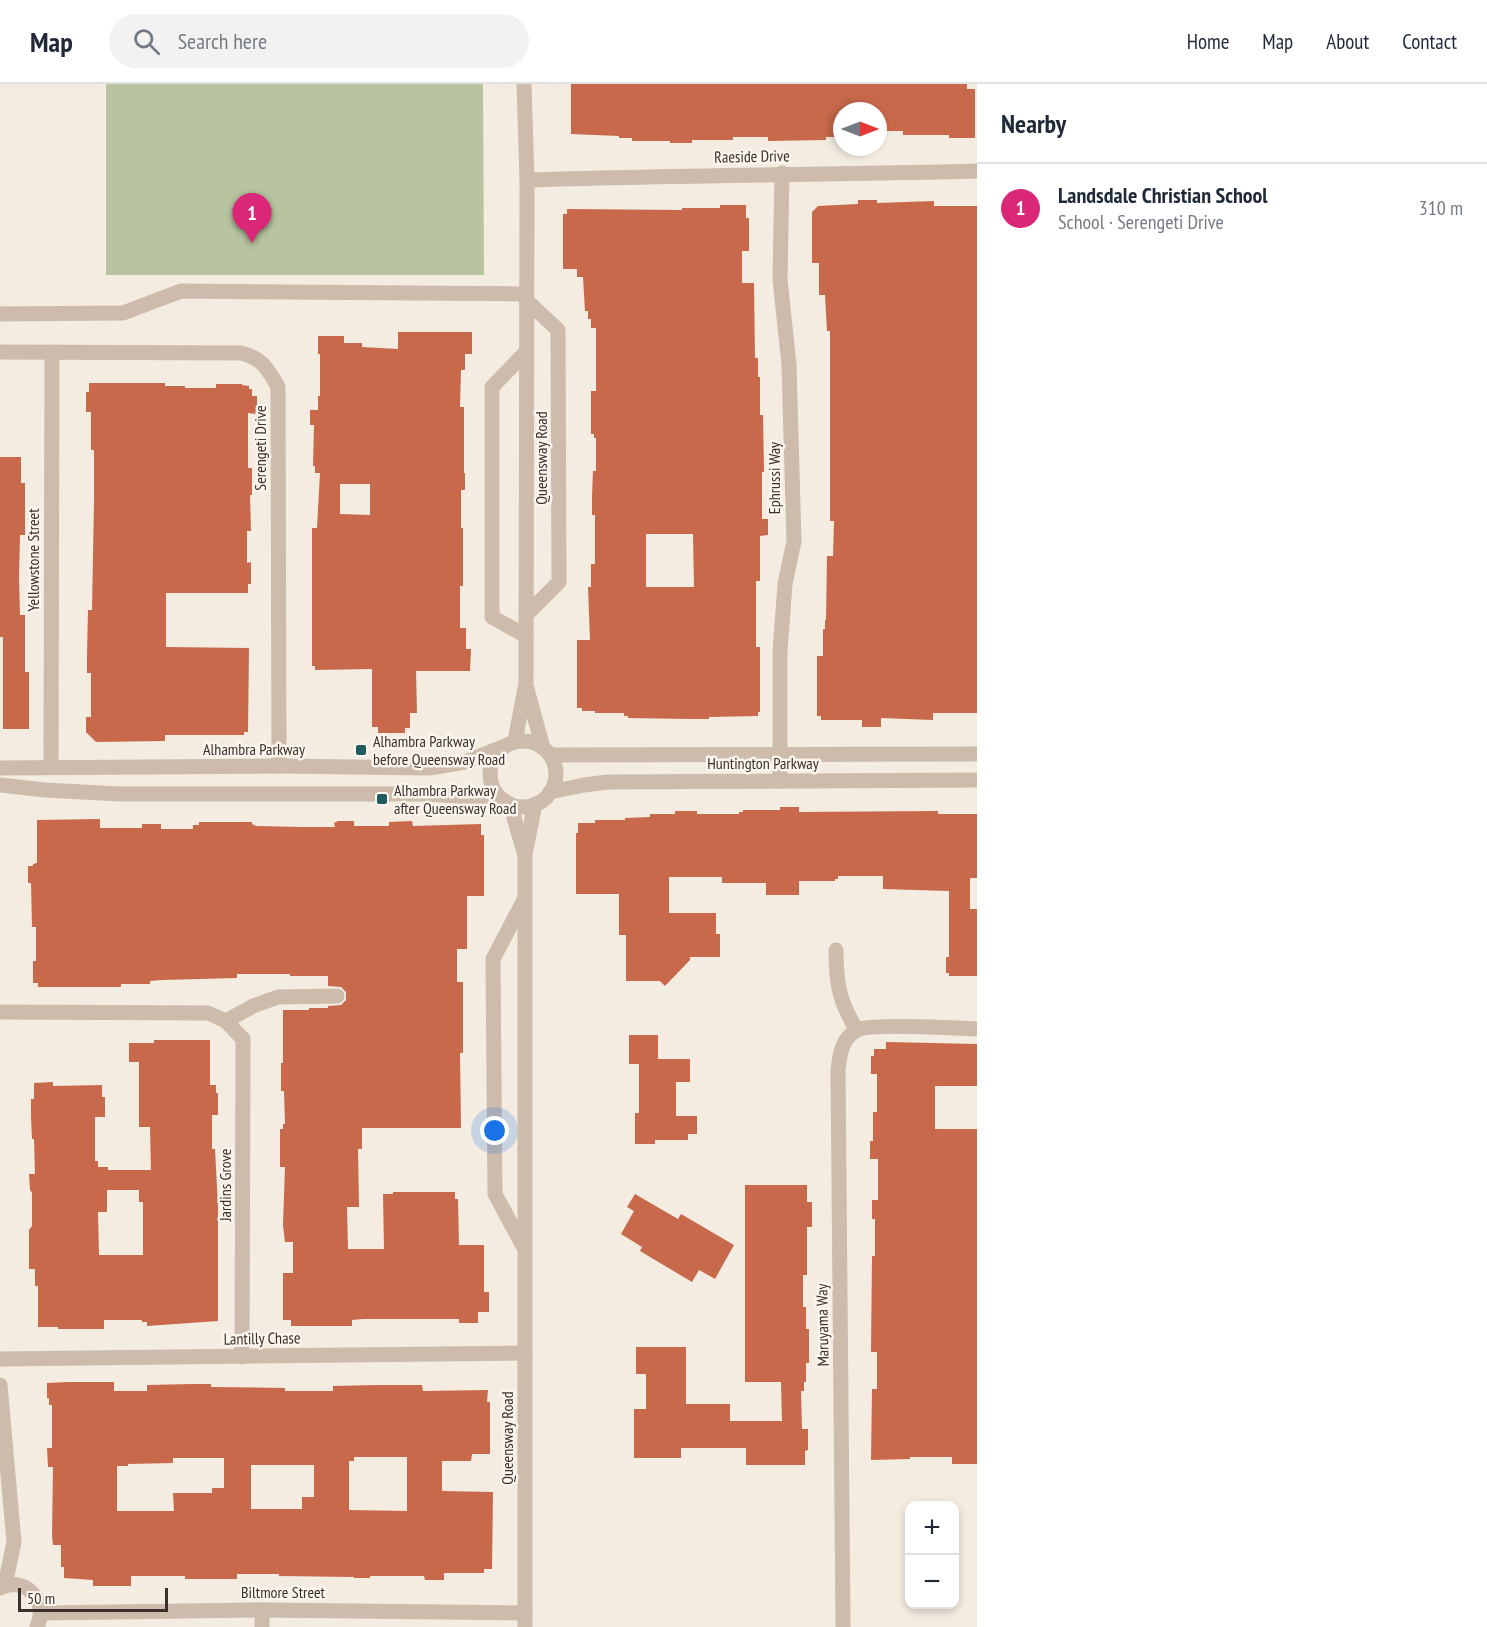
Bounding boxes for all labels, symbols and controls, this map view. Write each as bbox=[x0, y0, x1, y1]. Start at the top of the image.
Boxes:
search box bbox=[109, 14, 529, 68]
text: Map bbox=[30, 23, 73, 60]
icon: search bbox=[130, 25, 163, 58]
text: Search here bbox=[178, 27, 267, 55]
text: Home bbox=[1187, 28, 1229, 55]
text: Map bbox=[1262, 28, 1293, 55]
text: About bbox=[1326, 28, 1369, 55]
text: Contact bbox=[1402, 28, 1457, 55]
north arrow bbox=[833, 102, 887, 156]
text: Nearby bbox=[1001, 107, 1066, 140]
street label: Raeside Drive bbox=[714, 145, 790, 167]
text: Landsdale Christian School bbox=[1058, 181, 1268, 209]
pin: 1 bbox=[232, 194, 272, 243]
text: 1 bbox=[1016, 195, 1025, 221]
text: 310 m bbox=[1419, 195, 1463, 221]
text: School · Serengeti Drive bbox=[1058, 209, 1224, 235]
street label: Serengeti Drive bbox=[250, 405, 270, 491]
street label: Queensway Road bbox=[531, 411, 551, 505]
street label: Ephrussi Way bbox=[764, 442, 784, 514]
street label: Yellowstone Street bbox=[23, 508, 43, 612]
place label: Alhambra Parkway before Queensway Road bbox=[373, 731, 505, 769]
street label: Alhambra Parkway bbox=[203, 739, 305, 759]
marker: Alhambra Parkway before Queensway Road bbox=[354, 743, 368, 757]
street label: Huntington Parkway bbox=[707, 753, 819, 773]
place label: Alhambra Parkway after Queensway Road bbox=[394, 780, 516, 818]
marker: Alhambra Parkway after Queensway Road bbox=[375, 792, 389, 806]
your location bbox=[480, 1116, 509, 1145]
street label: Jardins Grove bbox=[215, 1149, 235, 1222]
street label: Maruyama Way bbox=[811, 1283, 833, 1367]
street label: Lantilly Chase bbox=[223, 1327, 301, 1349]
street label: Queensway Road bbox=[497, 1391, 517, 1485]
map controls bbox=[905, 1501, 959, 1609]
button: + bbox=[905, 1501, 959, 1555]
button: − bbox=[905, 1555, 959, 1609]
street label: Biltmore Street bbox=[241, 1582, 326, 1602]
scale bar bbox=[18, 1585, 168, 1612]
text: 50 m bbox=[27, 1588, 55, 1608]

